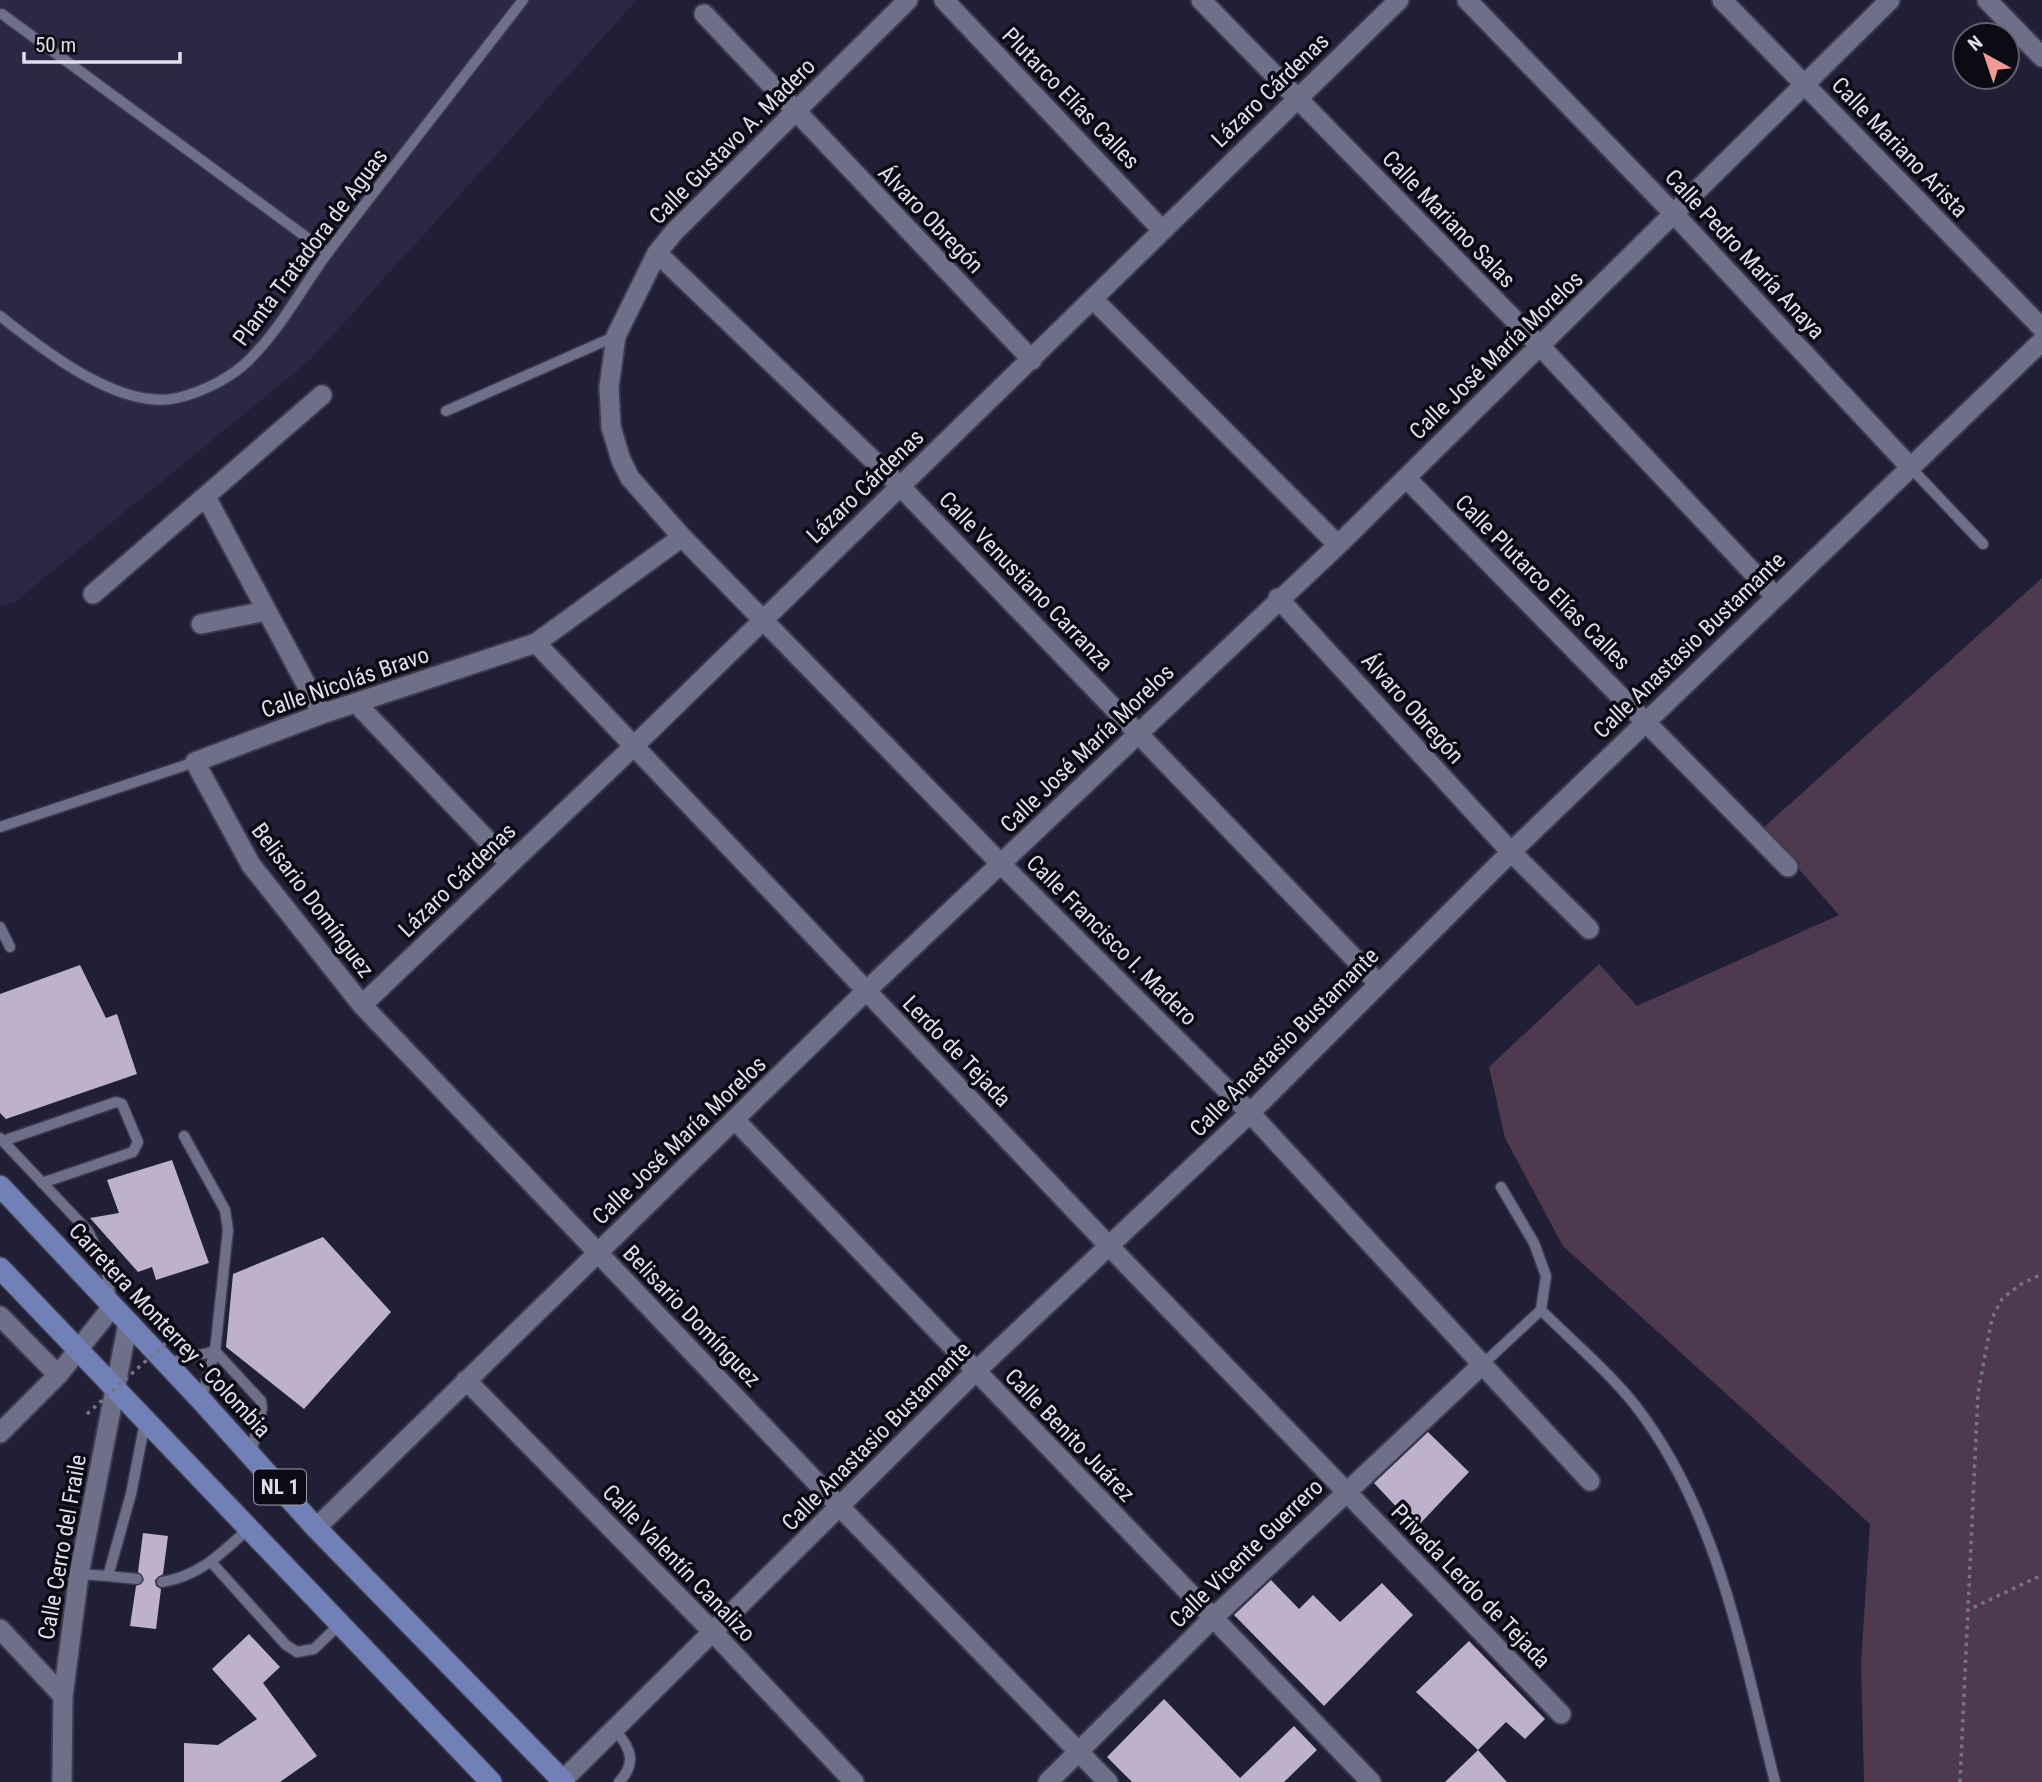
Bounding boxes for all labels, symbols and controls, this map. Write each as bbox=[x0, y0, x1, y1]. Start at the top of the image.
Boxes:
scale bar bbox=[24, 21, 180, 65]
north arrow bbox=[1951, 21, 2021, 91]
street label: Plutarco Elías Calles bbox=[996, 22, 1145, 175]
street label: Lázaro Cárdenas bbox=[1206, 28, 1335, 153]
text: N bbox=[1964, 31, 1987, 56]
text: 50 m bbox=[35, 33, 76, 57]
street label: Calle Gustavo A. Madero bbox=[644, 53, 821, 230]
street label: Calle Mariano Arista bbox=[1826, 72, 1973, 223]
street label: Planta Tratadora de Aguas bbox=[227, 143, 393, 351]
street label: Calle Mariano Salas bbox=[1376, 145, 1521, 293]
street label: Álvaro Obregón bbox=[872, 159, 990, 279]
street label: Calle Pedro María Anaya bbox=[1659, 164, 1830, 345]
street label: Calle José María Morelos bbox=[1404, 265, 1589, 445]
street label: Lázaro Cárdenas bbox=[801, 424, 930, 549]
street label: Calle Venustiano Carranza bbox=[933, 486, 1118, 677]
street label: Calle Plutarco Elías Calles bbox=[1449, 489, 1636, 676]
street label: Calle Anastasio Bustamante bbox=[1588, 547, 1791, 744]
street label: Calle Nicolás Bravo bbox=[258, 641, 433, 724]
street label: Álvaro Obregón bbox=[1356, 647, 1470, 769]
street label: Calle José María Morelos bbox=[995, 658, 1180, 838]
street label: Belisario Domínguez bbox=[246, 818, 379, 983]
street label: Lázaro Cárdenas bbox=[393, 818, 522, 943]
street label: Calle Francisco I. Madero bbox=[1021, 849, 1203, 1031]
street label: Calle Anastasio Bustamante bbox=[1184, 942, 1384, 1142]
street label: Lerdo de Tejada bbox=[897, 990, 1016, 1113]
street label: Calle José María Morelos bbox=[587, 1050, 772, 1230]
street label: Carretera Monterrey - Colombia bbox=[63, 1218, 276, 1443]
street label: Belisario Domínguez bbox=[617, 1240, 766, 1393]
street label: Calle Anastasio Bustamante bbox=[776, 1336, 976, 1536]
street label: Calle Benito Juárez bbox=[999, 1363, 1140, 1508]
street label: Calle Cerro del Fraile bbox=[33, 1452, 92, 1642]
road number: NL 1 bbox=[254, 1470, 306, 1504]
street label: Calle Vicente Guerrero bbox=[1164, 1473, 1329, 1633]
street label: Calle Valentín Canalizo bbox=[597, 1479, 761, 1648]
street label: Privada Lerdo de Tejada bbox=[1385, 1499, 1556, 1674]

